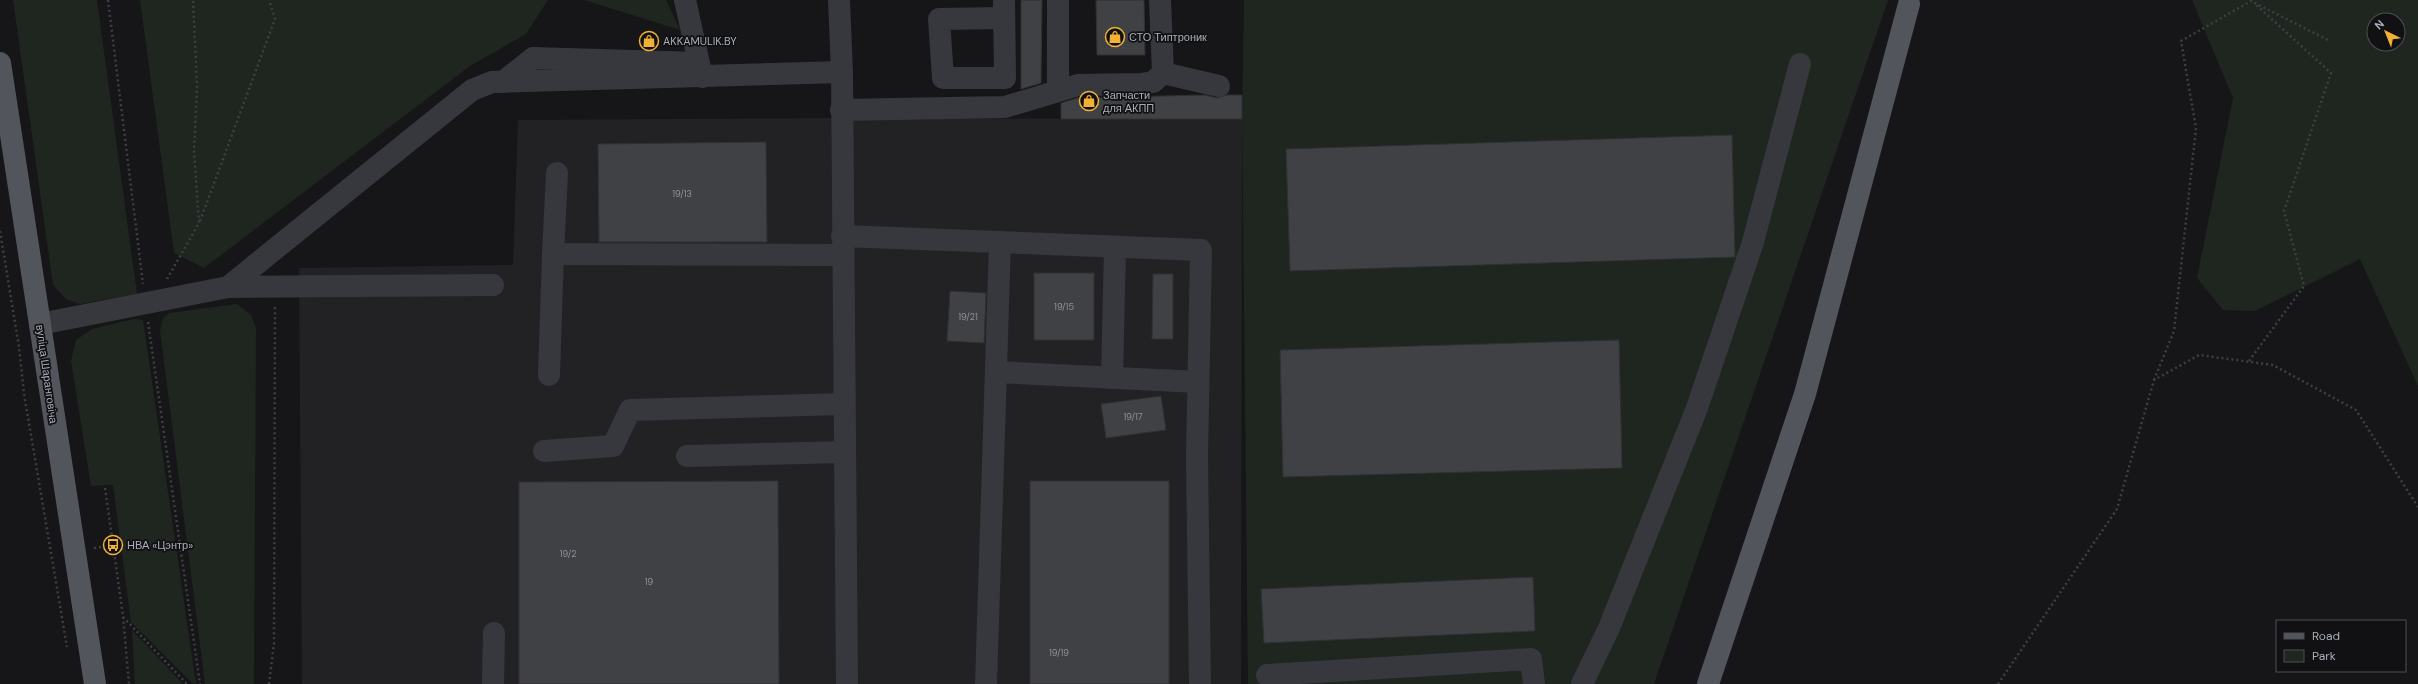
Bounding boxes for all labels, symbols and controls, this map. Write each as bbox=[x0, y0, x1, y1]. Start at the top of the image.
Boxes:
north arrow bbox=[2366, 12, 2406, 52]
text: N bbox=[2371, 17, 2387, 33]
shop icon: СТО Типтроник bbox=[1104, 26, 1126, 48]
shop icon: AKKAMULIK.BY bbox=[638, 30, 660, 52]
place label: СТО Типтроник bbox=[1129, 30, 1207, 44]
place label: AKKAMULIK.BY bbox=[663, 34, 737, 48]
place label: Запчасти для АКПП bbox=[1103, 88, 1154, 115]
shop icon: Запчасти для АКПП bbox=[1078, 90, 1100, 112]
house number: 19/13 bbox=[672, 188, 692, 200]
house number: 19/15 bbox=[1054, 301, 1074, 313]
house number: 19/21 bbox=[958, 311, 978, 323]
street label: вуліца Шаранговіча bbox=[33, 324, 61, 425]
house number: 19/17 bbox=[1123, 411, 1143, 423]
bus stop icon: НВА «Цэнтр» bbox=[102, 534, 124, 556]
place label: НВА «Цэнтр» bbox=[127, 538, 193, 552]
house number: 19/2 bbox=[560, 548, 576, 560]
house number: 19 bbox=[645, 576, 654, 588]
legend bbox=[2276, 620, 2406, 672]
text: Road bbox=[2312, 628, 2340, 644]
house number: 19/19 bbox=[1049, 647, 1069, 659]
text: Park bbox=[2312, 648, 2336, 664]

